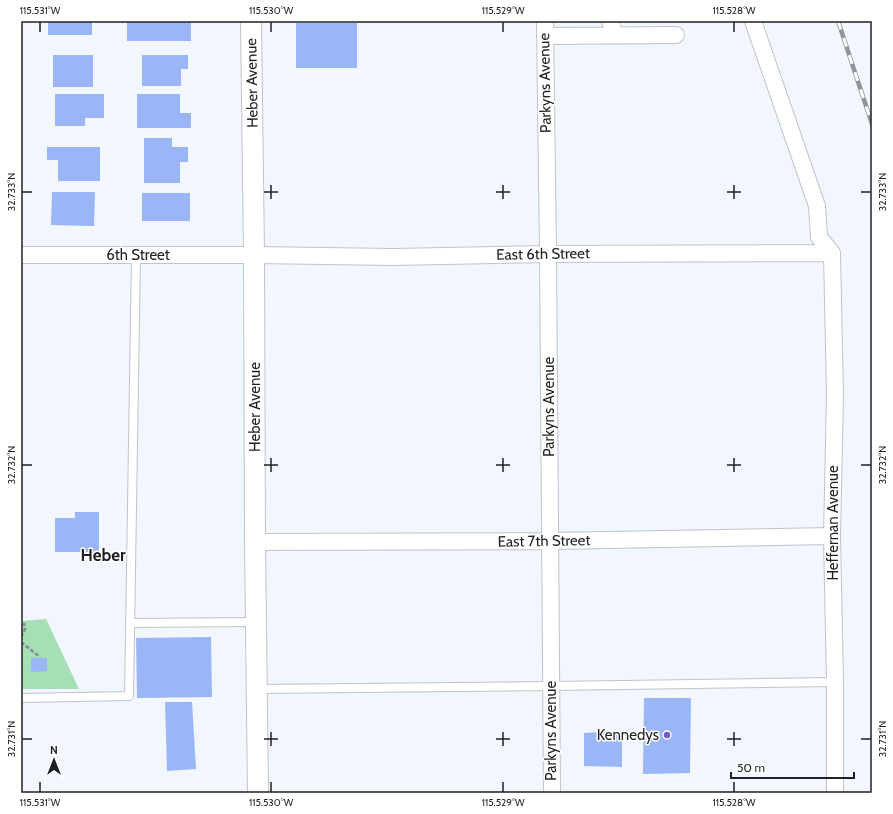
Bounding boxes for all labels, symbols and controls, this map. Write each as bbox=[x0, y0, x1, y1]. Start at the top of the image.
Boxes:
text: 115.531°W bbox=[20, 4, 61, 17]
text: 115.530°W bbox=[249, 4, 294, 17]
text: 115.529°W bbox=[482, 4, 525, 17]
text: 115.528°W bbox=[712, 4, 756, 17]
street label: Parkyns Avenue bbox=[535, 32, 555, 133]
street label: Heber Avenue bbox=[242, 38, 262, 128]
text: 32.733°N bbox=[5, 173, 18, 211]
text: 32.733°N bbox=[876, 173, 889, 211]
street label: East 6th Street bbox=[496, 244, 590, 264]
street label: 6th Street bbox=[106, 246, 170, 264]
street label: Parkyns Avenue bbox=[540, 357, 558, 457]
street label: Heber Avenue bbox=[246, 362, 264, 452]
text: 32.732°N bbox=[5, 446, 18, 484]
text: 32.732°N bbox=[876, 446, 889, 484]
street label: Heffernan Avenue bbox=[824, 465, 842, 581]
street label: East 7th Street bbox=[497, 531, 591, 551]
district label: Heber bbox=[81, 545, 126, 565]
street label: Parkyns Avenue bbox=[542, 681, 560, 781]
text: 32.731°N bbox=[5, 721, 18, 757]
text: 32.731°N bbox=[876, 721, 889, 757]
place label: Kennedys bbox=[597, 726, 659, 744]
marker: Kennedys bbox=[662, 730, 672, 740]
north arrow bbox=[34, 740, 74, 780]
text: N bbox=[50, 743, 58, 757]
scale bar bbox=[731, 754, 854, 780]
text: 50 m bbox=[737, 760, 765, 775]
text: 115.531°W bbox=[20, 796, 61, 809]
text: 115.530°W bbox=[249, 796, 294, 809]
text: 115.529°W bbox=[482, 796, 525, 809]
text: 115.528°W bbox=[712, 796, 756, 809]

